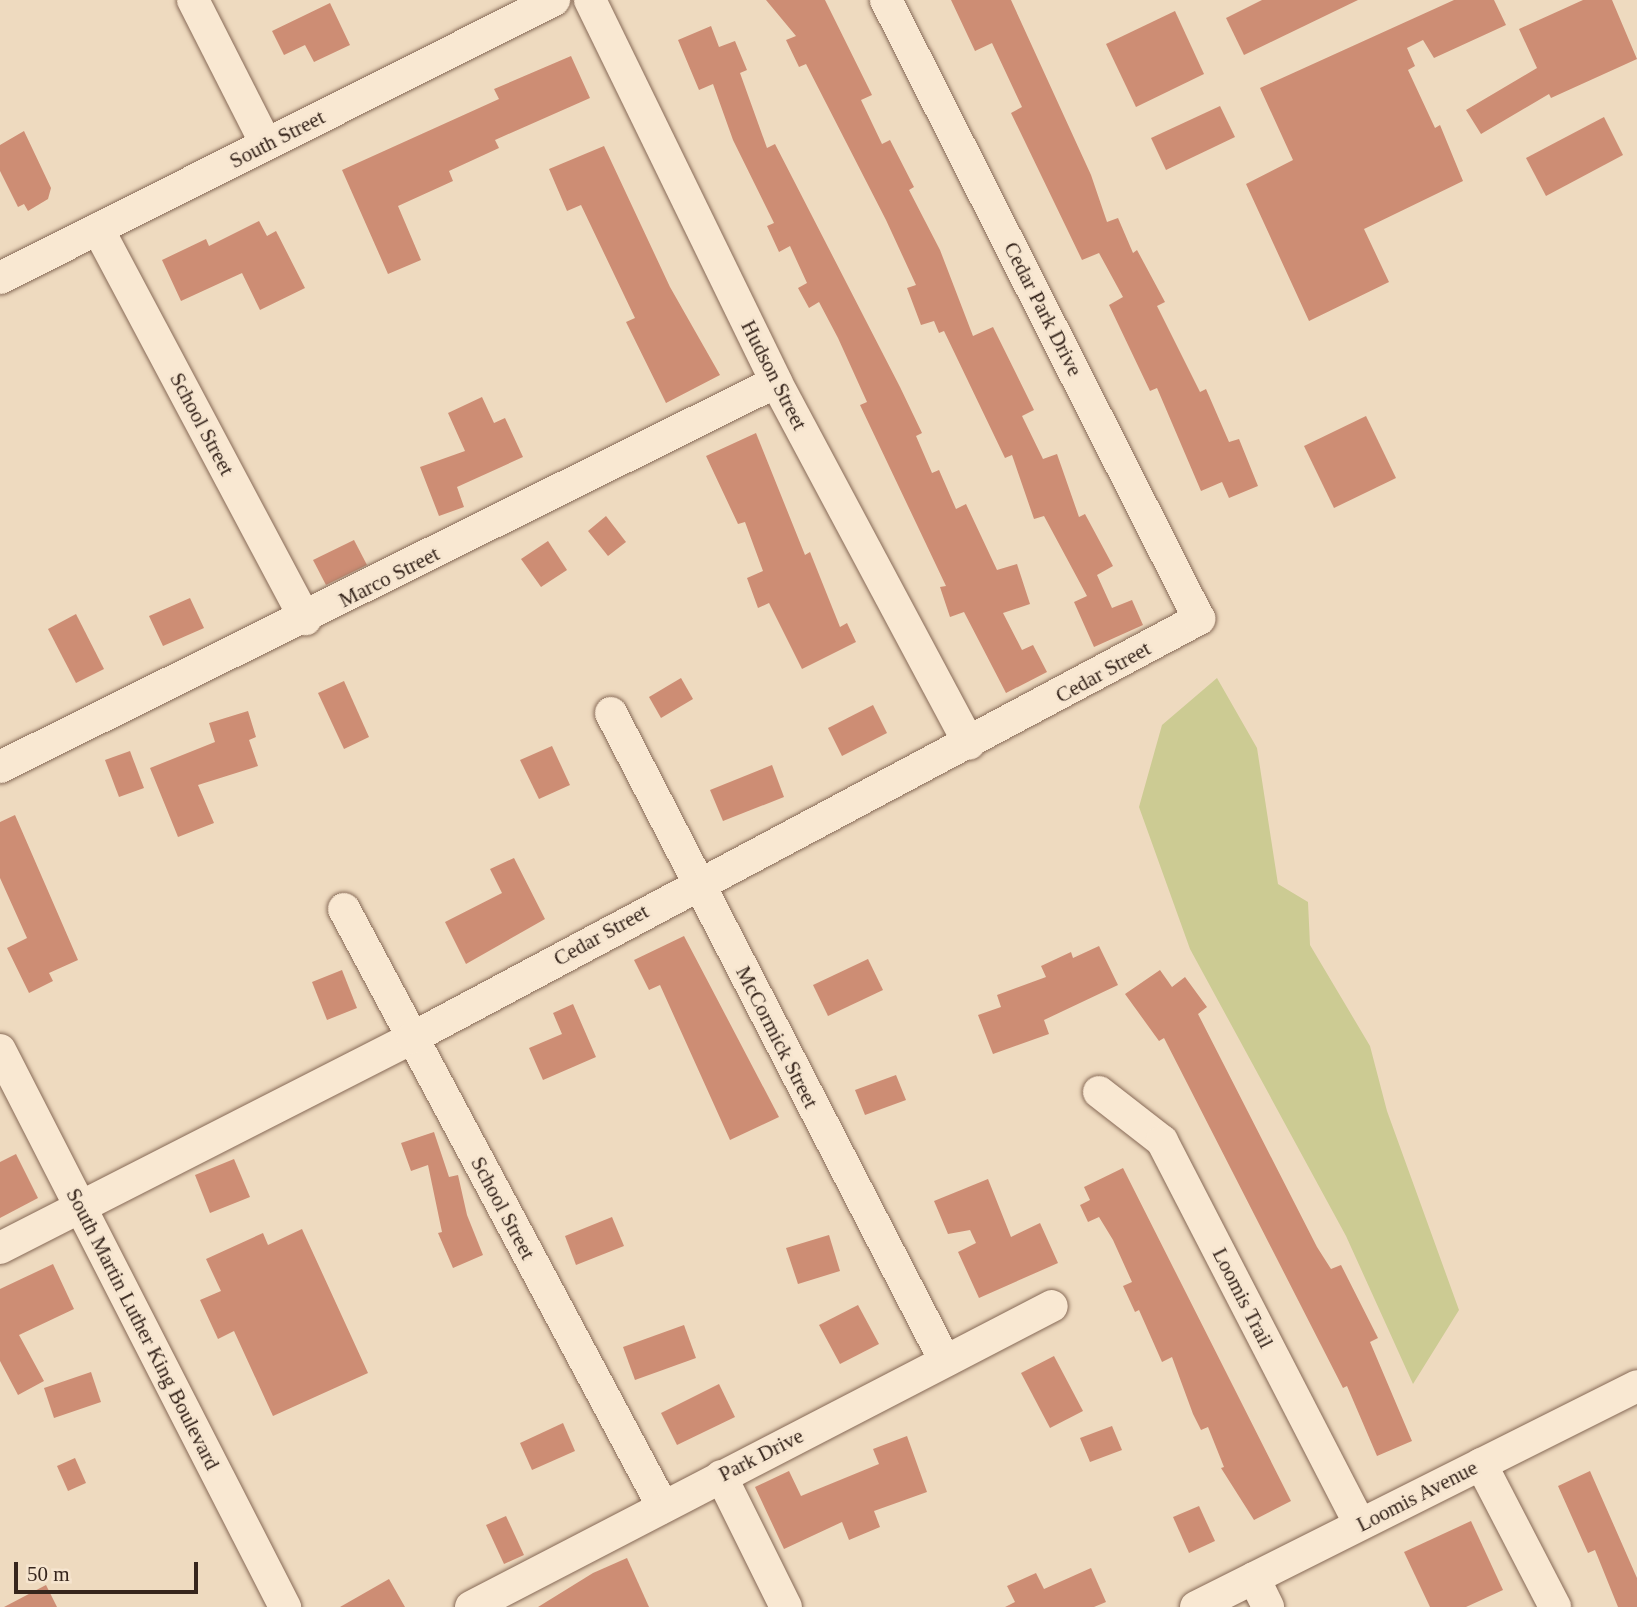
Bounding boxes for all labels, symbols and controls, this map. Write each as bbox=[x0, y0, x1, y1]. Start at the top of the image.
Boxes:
street label: South Street bbox=[225, 104, 329, 174]
street label: Cedar Park Drive bbox=[998, 238, 1088, 380]
street label: Hudson Street bbox=[736, 316, 812, 434]
street label: School Street bbox=[164, 368, 240, 480]
street label: Marco Street bbox=[335, 541, 443, 613]
street label: Cedar Street bbox=[1051, 636, 1155, 708]
street label: Cedar Street bbox=[549, 899, 653, 971]
street label: McCormick Street bbox=[730, 962, 824, 1112]
street label: School Street bbox=[465, 1152, 541, 1264]
street label: South Martin Luther King Boulevard bbox=[61, 1184, 225, 1474]
street label: Loomis Trail bbox=[1207, 1244, 1279, 1352]
street label: Park Drive bbox=[714, 1423, 808, 1487]
street label: Loomis Avenue bbox=[1352, 1455, 1482, 1537]
scale bar bbox=[18, 1548, 201, 1592]
text: 50 m bbox=[27, 1562, 70, 1586]

